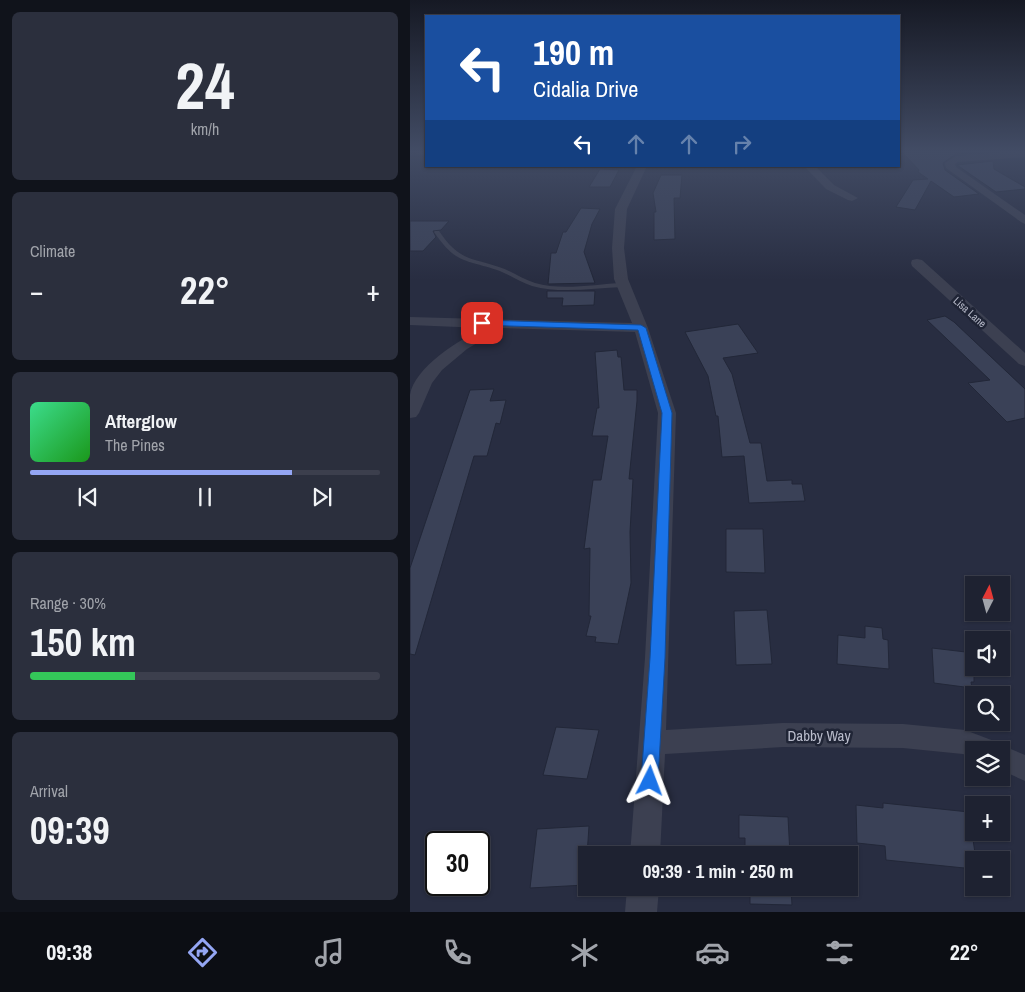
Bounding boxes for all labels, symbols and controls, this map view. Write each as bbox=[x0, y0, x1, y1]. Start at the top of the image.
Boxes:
text: 190 m bbox=[533, 29, 614, 76]
icon: left bbox=[450, 35, 515, 100]
text: 24 bbox=[175, 42, 235, 129]
text: Cidalia Drive bbox=[533, 74, 638, 104]
text: km/h bbox=[191, 118, 219, 140]
icon: left bbox=[569, 130, 597, 158]
icon: ahead bbox=[622, 130, 650, 158]
icon: ahead bbox=[675, 130, 703, 158]
icon: right bbox=[728, 130, 756, 158]
text: Climate bbox=[30, 240, 75, 262]
text: 22° bbox=[180, 265, 230, 316]
text: − bbox=[30, 272, 43, 310]
text: + bbox=[367, 272, 380, 310]
street label: Lisa Lane bbox=[951, 294, 989, 330]
pin bbox=[461, 302, 503, 344]
icon: arrive bbox=[468, 309, 496, 337]
text: Afterglow bbox=[105, 408, 177, 434]
text: The Pines bbox=[105, 434, 165, 456]
icon: previous bbox=[74, 483, 102, 511]
icon: pause bbox=[191, 483, 219, 511]
icon: next bbox=[308, 483, 336, 511]
north arrow bbox=[965, 576, 1010, 621]
map controls bbox=[965, 576, 1010, 896]
text: Range · 30% bbox=[30, 592, 106, 614]
text: 150 km bbox=[30, 617, 136, 668]
button: sound bbox=[965, 631, 1010, 676]
button: search bbox=[965, 686, 1010, 731]
street label: Dabby Way bbox=[787, 725, 851, 746]
button: layers bbox=[965, 741, 1010, 786]
position arrow bbox=[623, 754, 675, 806]
text: Arrival bbox=[30, 780, 68, 802]
button: + bbox=[965, 796, 1010, 841]
text: 09:39 bbox=[30, 805, 110, 856]
speed limit sign: 30 bbox=[425, 831, 490, 896]
button: − bbox=[965, 851, 1010, 896]
text: 09:39 · 1 min · 250 m bbox=[643, 858, 793, 884]
icon: directions bbox=[185, 935, 220, 970]
icon: music bbox=[312, 935, 347, 970]
icon: phone bbox=[440, 935, 475, 970]
icon: climate bbox=[567, 935, 602, 970]
icon: car bbox=[695, 935, 730, 970]
icon: filters bbox=[822, 935, 857, 970]
text: 09:38 bbox=[46, 937, 92, 967]
text: 22° bbox=[950, 937, 979, 967]

